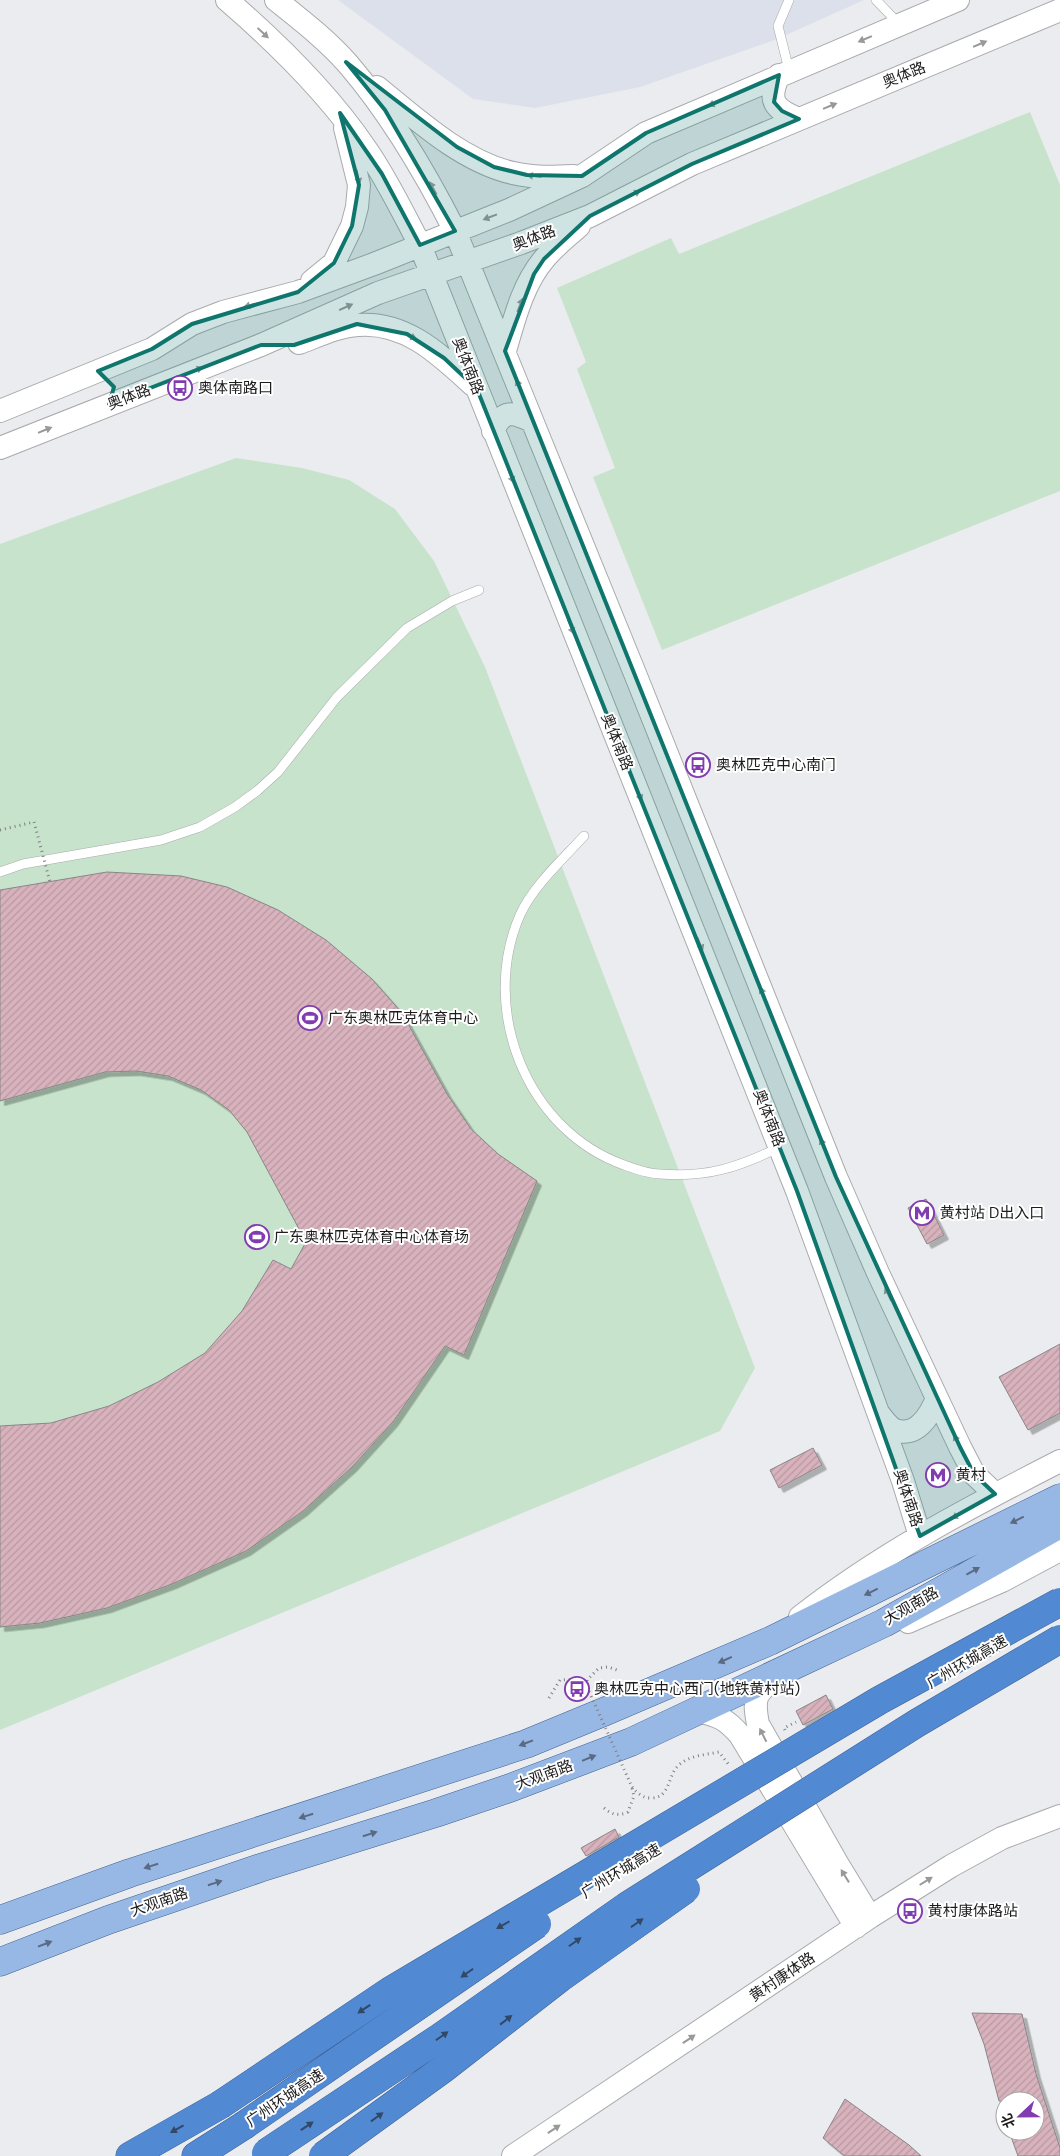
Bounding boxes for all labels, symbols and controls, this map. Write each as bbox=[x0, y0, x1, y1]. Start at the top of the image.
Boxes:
one-way arrow bbox=[256, 27, 269, 38]
one-way arrow bbox=[857, 35, 872, 43]
one-way arrow bbox=[973, 39, 987, 47]
street label: 奥体路 bbox=[879, 57, 929, 93]
one-way arrow bbox=[708, 99, 722, 107]
one-way arrow bbox=[823, 102, 838, 110]
one-way arrow bbox=[354, 169, 362, 185]
one-way arrow bbox=[525, 172, 541, 180]
one-way arrow bbox=[429, 180, 437, 195]
one-way arrow bbox=[627, 190, 641, 198]
one-way arrow bbox=[483, 214, 497, 222]
street label: 奥体路 bbox=[509, 221, 559, 255]
one-way arrow bbox=[516, 297, 524, 312]
one-way arrow bbox=[243, 301, 258, 309]
one-way arrow bbox=[339, 303, 353, 311]
one-way arrow bbox=[403, 332, 417, 340]
street label: 奥体南路 bbox=[448, 334, 488, 398]
one-way arrow bbox=[189, 366, 204, 374]
bus stop icon: 奥体南路口 bbox=[167, 375, 193, 401]
place label: 奥体南路口 bbox=[198, 378, 273, 398]
one-way arrow bbox=[514, 379, 522, 393]
street label: 奥体路 bbox=[104, 380, 154, 414]
one-way arrow bbox=[38, 426, 53, 434]
one-way arrow bbox=[507, 469, 515, 484]
one-way arrow bbox=[567, 620, 575, 635]
street label: 奥体南路 bbox=[596, 710, 638, 774]
bus stop icon: 奥林匹克中心南门 bbox=[685, 752, 711, 778]
place label: 奥林匹克中心南门 bbox=[716, 755, 836, 775]
one-way arrow bbox=[635, 787, 643, 801]
one-way arrow bbox=[696, 937, 704, 952]
one-way arrow bbox=[759, 987, 766, 1002]
sports icon: 广东奥林匹克体育中心 bbox=[297, 1005, 323, 1031]
place label: 广东奥林匹克体育中心 bbox=[328, 1008, 478, 1028]
street label: 奥体南路 bbox=[749, 1086, 789, 1150]
one-way arrow bbox=[819, 1138, 827, 1152]
metro station icon: 黄村站 D出入口 bbox=[909, 1200, 935, 1226]
place label: 黄村站 D出入口 bbox=[940, 1203, 1044, 1223]
sports icon: 广东奥林匹克体育中心体育场 bbox=[244, 1224, 270, 1250]
place label: 广东奥林匹克体育中心体育场 bbox=[274, 1227, 469, 1247]
one-way arrow bbox=[884, 1287, 892, 1301]
one-way arrow bbox=[953, 1434, 961, 1449]
metro station icon: 黄村 bbox=[925, 1462, 951, 1488]
place label: 黄村 bbox=[956, 1465, 986, 1485]
street label: 奥体南路 bbox=[889, 1466, 927, 1530]
one-way arrow bbox=[950, 1511, 965, 1519]
one-way arrow bbox=[1009, 1516, 1024, 1525]
one-way arrow bbox=[966, 1567, 980, 1575]
street label: 大观南路 bbox=[880, 1582, 942, 1630]
one-way arrow bbox=[864, 1588, 878, 1596]
street label: 广州环城高速 bbox=[923, 1631, 1011, 1693]
one-way arrow bbox=[718, 1657, 732, 1665]
bus stop icon: 奥林匹克中心西门(地铁黄村站) bbox=[564, 1676, 590, 1702]
place label: 奥林匹克中心西门(地铁黄村站) bbox=[594, 1679, 800, 1699]
one-way arrow bbox=[759, 1728, 767, 1742]
one-way arrow bbox=[519, 1740, 534, 1747]
one-way arrow bbox=[582, 1754, 597, 1761]
street label: 大观南路 bbox=[512, 1755, 576, 1795]
one-way arrow bbox=[298, 1813, 313, 1821]
one-way arrow bbox=[362, 1830, 377, 1838]
street label: 广州环城高速 bbox=[577, 1839, 665, 1903]
one-way arrow bbox=[144, 1863, 159, 1871]
one-way arrow bbox=[840, 1869, 849, 1882]
one-way arrow bbox=[920, 1877, 933, 1886]
one-way arrow bbox=[208, 1879, 223, 1887]
street label: 大观南路 bbox=[127, 1883, 191, 1921]
bus stop icon: 黄村康体路站 bbox=[897, 1898, 923, 1924]
place label: 黄村康体路站 bbox=[928, 1901, 1018, 1921]
one-way arrow bbox=[630, 1918, 644, 1928]
one-way arrow bbox=[497, 1920, 510, 1929]
one-way arrow bbox=[568, 1937, 582, 1947]
one-way arrow bbox=[38, 1940, 53, 1947]
street label: 黄村康体路 bbox=[745, 1948, 819, 2006]
one-way arrow bbox=[460, 1968, 474, 1978]
one-way arrow bbox=[357, 2004, 371, 2014]
one-way arrow bbox=[500, 2014, 513, 2025]
one-way arrow bbox=[435, 2031, 449, 2041]
one-way arrow bbox=[682, 2034, 696, 2044]
street label: 广州环城高速 bbox=[242, 2065, 328, 2131]
north arrow bbox=[995, 2091, 1045, 2141]
text: 北 bbox=[997, 2111, 1019, 2131]
one-way arrow bbox=[370, 2112, 383, 2122]
one-way arrow bbox=[300, 2121, 313, 2131]
one-way arrow bbox=[547, 2124, 561, 2134]
one-way arrow bbox=[170, 2125, 185, 2133]

